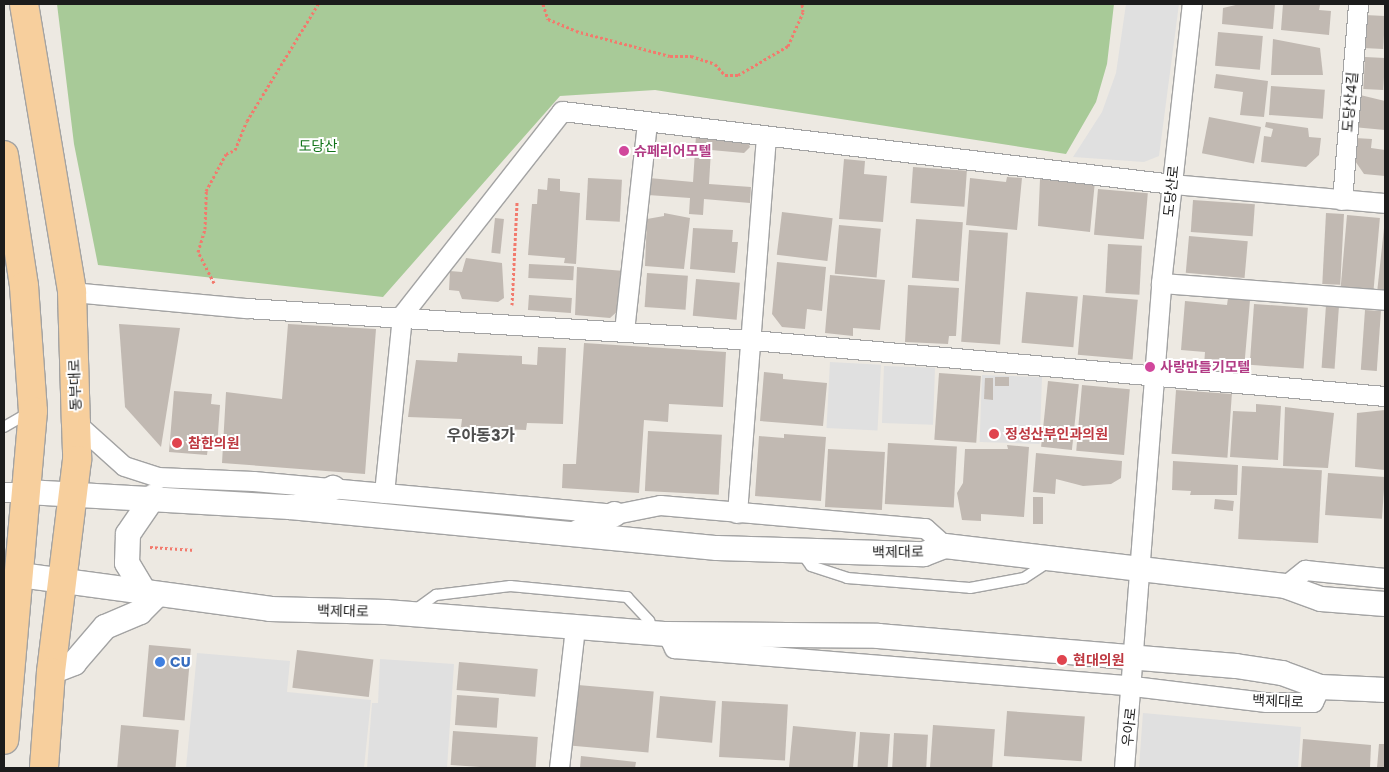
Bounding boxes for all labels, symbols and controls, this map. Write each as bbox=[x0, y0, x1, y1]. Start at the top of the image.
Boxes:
street label: 도당산4길 bbox=[1339, 71, 1361, 133]
park label: 도당산 bbox=[299, 138, 337, 154]
place label: 슈페리어모텔 bbox=[634, 143, 711, 159]
marker: 슈페리어모텔 bbox=[618, 145, 630, 157]
street label: 도당산로 bbox=[1160, 165, 1182, 217]
street label: 동부대로 bbox=[66, 359, 84, 411]
place label: 사랑만들기모텔 bbox=[1160, 359, 1250, 375]
marker: 사랑만들기모텔 bbox=[1144, 361, 1156, 373]
district label: 우아동3가 bbox=[447, 426, 515, 446]
place label: 정성산부인과의원 bbox=[1005, 426, 1108, 442]
marker: 정성산부인과의원 bbox=[987, 427, 1001, 441]
place label: 참한의원 bbox=[188, 435, 240, 451]
marker: 참한의원 bbox=[170, 436, 184, 450]
street label: 백제대로 bbox=[872, 543, 924, 561]
street label: 백제대로 bbox=[317, 602, 369, 620]
place label: 현대의원 bbox=[1073, 652, 1125, 668]
marker: 현대의원 bbox=[1055, 653, 1069, 667]
place label: CU bbox=[170, 654, 191, 670]
marker: CU bbox=[154, 656, 166, 668]
street label: 백제대로 bbox=[1252, 692, 1304, 710]
street label: 우아로 bbox=[1119, 707, 1139, 747]

